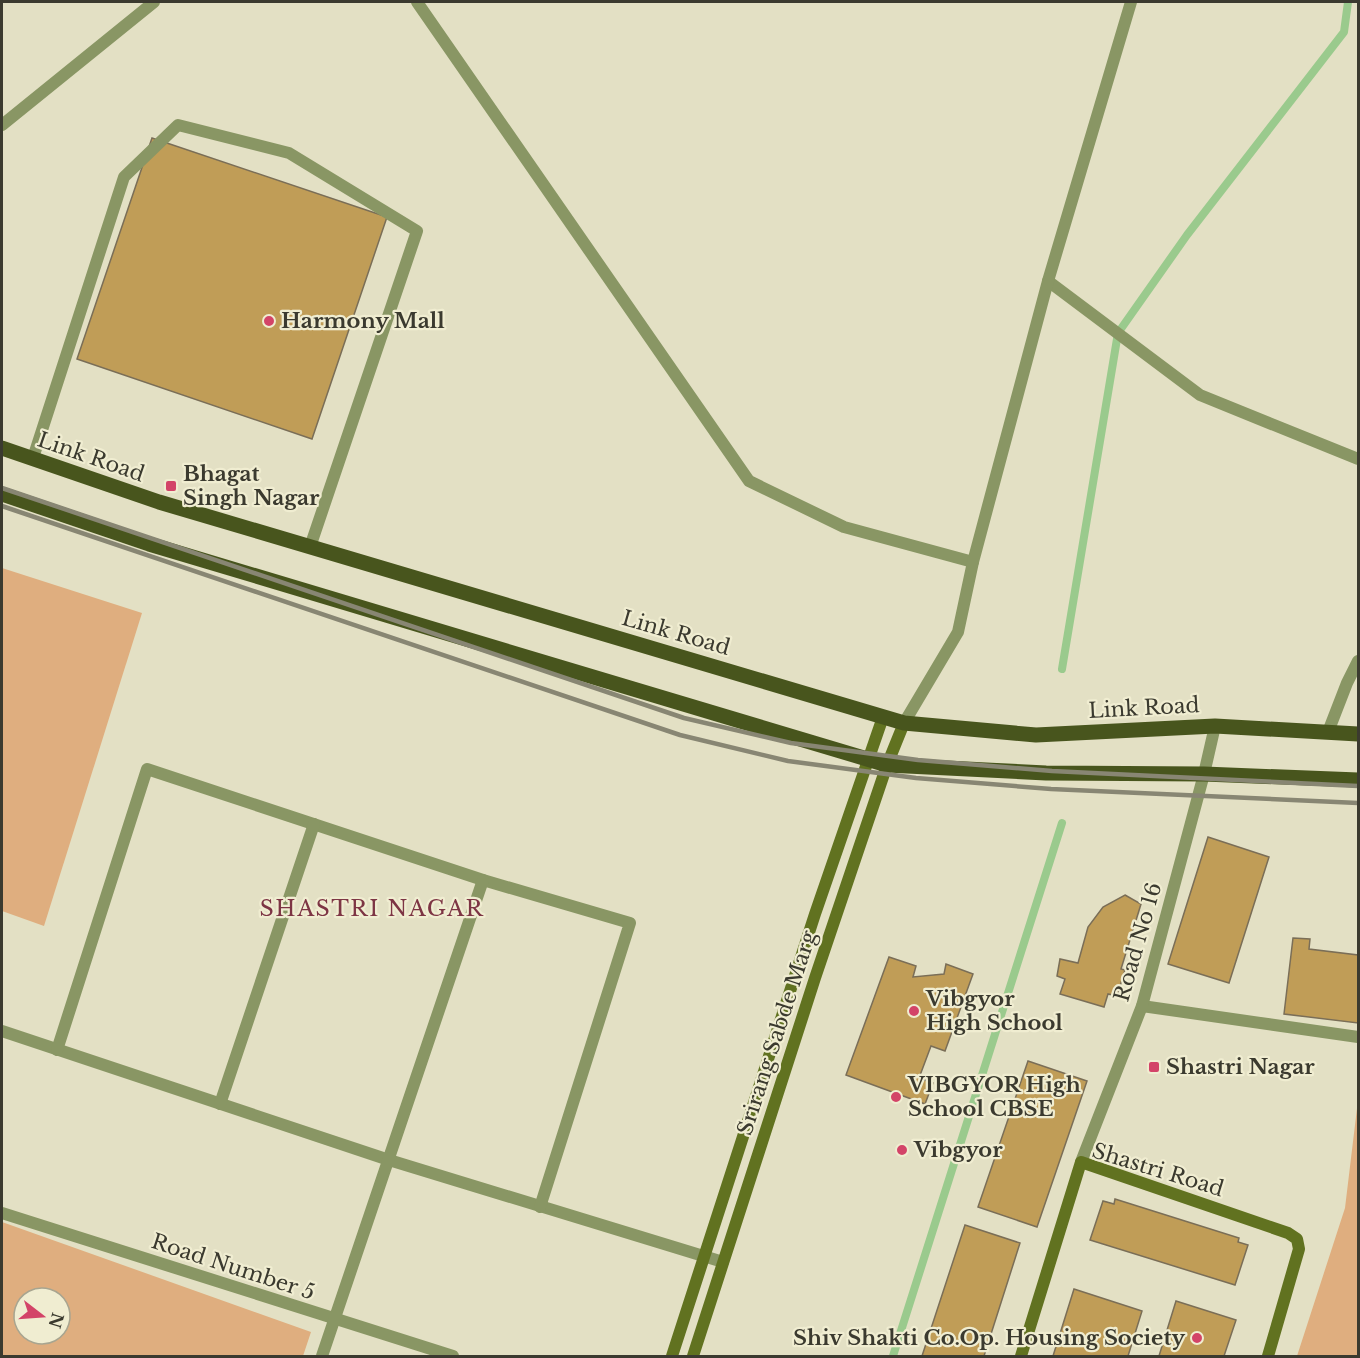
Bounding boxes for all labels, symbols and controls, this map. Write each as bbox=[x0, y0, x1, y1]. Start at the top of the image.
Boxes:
place label: Harmony Mall bbox=[281, 308, 445, 334]
marker: Harmony Mall bbox=[262, 314, 276, 328]
street label: Link Road bbox=[34, 427, 148, 487]
place label: Bhagat Singh Nagar bbox=[183, 461, 320, 511]
marker: Bhagat Singh Nagar bbox=[164, 479, 178, 493]
street label: Link Road bbox=[619, 605, 733, 661]
street label: Link Road bbox=[1088, 692, 1200, 724]
street label: Road No 16 bbox=[1109, 879, 1167, 1005]
district label: SHASTRI NAGAR bbox=[260, 895, 484, 922]
street label: Srirang Sabde Marg bbox=[732, 927, 822, 1139]
place label: Vibgyor High School bbox=[925, 986, 1063, 1036]
marker: Vibgyor High School bbox=[907, 1004, 921, 1018]
place label: Shastri Nagar bbox=[1166, 1054, 1315, 1080]
marker: Shastri Nagar bbox=[1147, 1060, 1161, 1074]
place label: VIBGYOR High School CBSE bbox=[907, 1072, 1081, 1122]
marker: VIBGYOR High School CBSE bbox=[889, 1090, 903, 1104]
place label: Vibgyor bbox=[913, 1137, 1003, 1163]
street label: Shastri Road bbox=[1089, 1138, 1227, 1202]
marker: Vibgyor bbox=[895, 1143, 909, 1157]
street label: Road Number 5 bbox=[148, 1228, 318, 1306]
north arrow bbox=[12, 1286, 72, 1346]
text: N bbox=[45, 1310, 68, 1331]
place label: Shiv Shakti Co.Op. Housing Society bbox=[793, 1325, 1185, 1351]
marker: Shiv Shakti Co.Op. Housing Society bbox=[1190, 1331, 1204, 1345]

